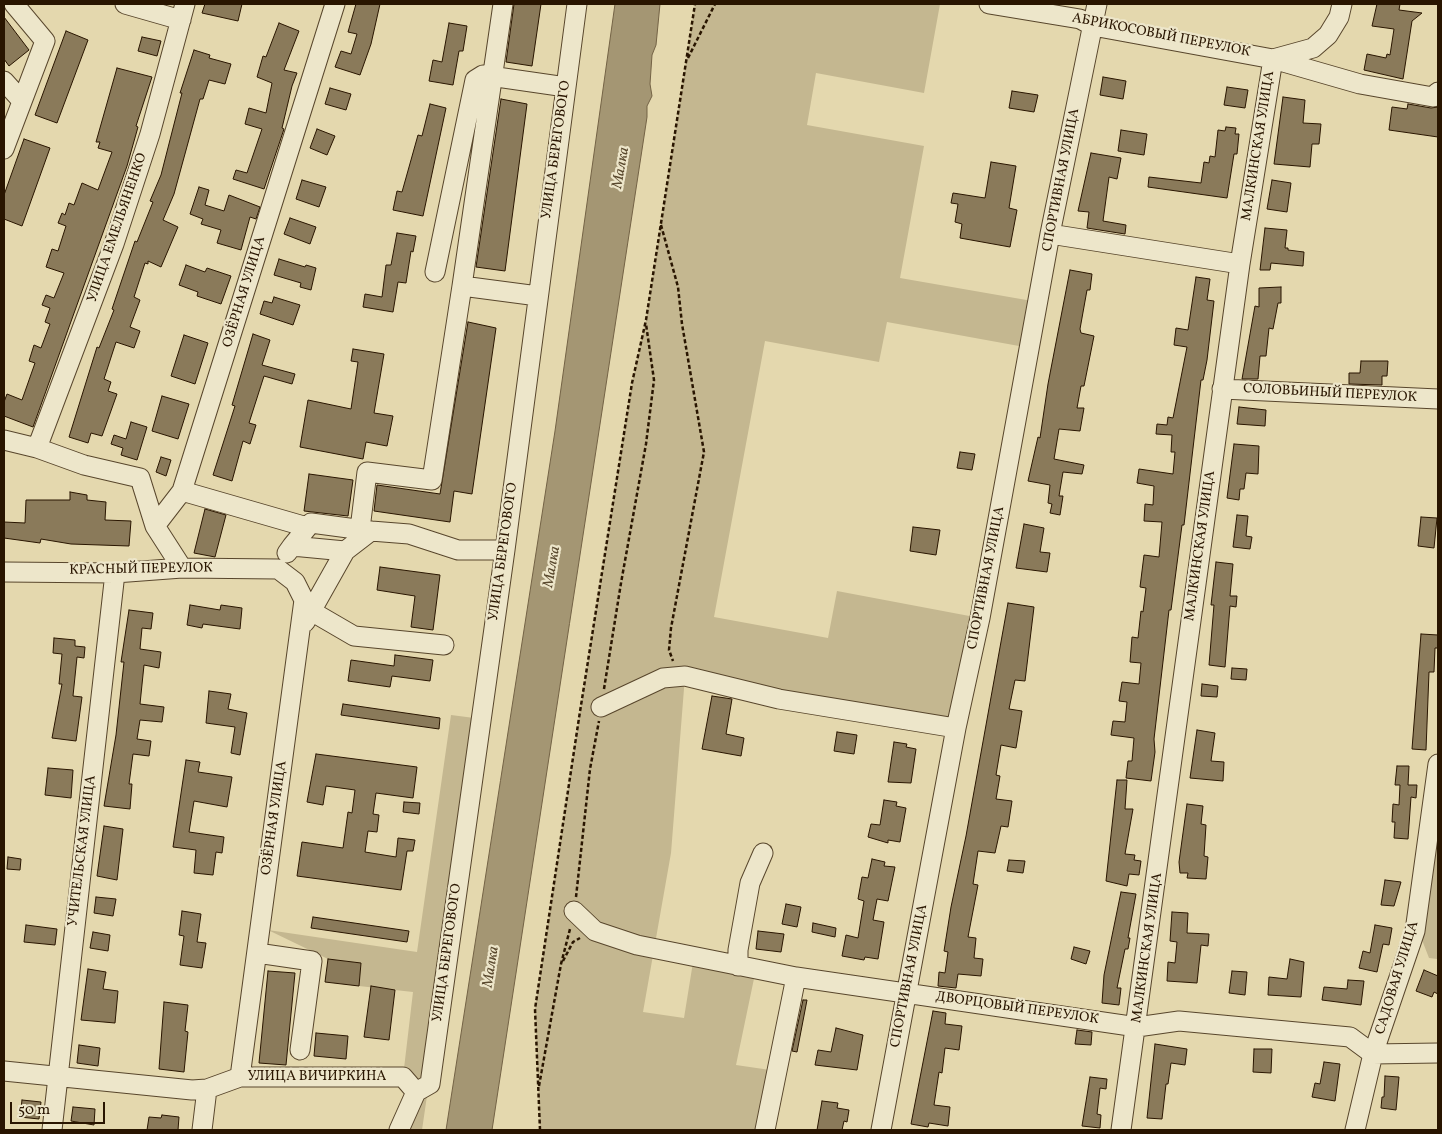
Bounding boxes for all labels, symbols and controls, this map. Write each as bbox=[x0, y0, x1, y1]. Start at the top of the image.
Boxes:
street label: АБРИКОСОВЫЙ ПЕРЕУЛОК bbox=[1070, 10, 1252, 62]
street label: МАЛКИНСКАЯ УЛИЦА bbox=[1239, 70, 1279, 222]
street label: УЛИЦА БЕРЕГОВОГО bbox=[539, 80, 575, 220]
street label: СПОРТИВНАЯ УЛИЦА bbox=[1040, 107, 1084, 253]
water label: Малка bbox=[610, 146, 634, 190]
street label: УЛИЦА ЕМЕЛЬЯНЕНКО bbox=[85, 151, 151, 305]
street label: ОЗЁРНАЯ УЛИЦА bbox=[220, 234, 270, 350]
street label: СОЛОВЬИНЫЙ ПЕРЕУЛОК bbox=[1243, 381, 1417, 407]
street label: МАЛКИНСКАЯ УЛИЦА bbox=[1182, 470, 1220, 622]
street label: УЛИЦА БЕРЕГОВОГО bbox=[486, 482, 522, 622]
street label: СПОРТИВНАЯ УЛИЦА bbox=[965, 505, 1009, 651]
water label: Малка bbox=[541, 545, 565, 589]
street label: КРАСНЫЙ ПЕРЕУЛОК bbox=[69, 560, 213, 580]
street label: ОЗЁРНАЯ УЛИЦА bbox=[259, 760, 291, 876]
street label: УЧИТЕЛЬСКАЯ УЛИЦА bbox=[65, 774, 101, 928]
street label: МАЛКИНСКАЯ УЛИЦА bbox=[1129, 872, 1167, 1024]
street label: УЛИЦА БЕРЕГОВОГО bbox=[430, 883, 466, 1023]
street label: СПОРТИВНАЯ УЛИЦА bbox=[888, 903, 932, 1049]
street label: САДОВАЯ УЛИЦА bbox=[1373, 919, 1423, 1037]
water label: Малка bbox=[480, 945, 504, 989]
street label: ДВОРЦОВЫЙ ПЕРЕУЛОК bbox=[934, 989, 1100, 1029]
street label: УЛИЦА ВИЧИРКИНА bbox=[248, 1069, 386, 1085]
scale bar bbox=[12, 1092, 108, 1124]
text: 50 m bbox=[18, 1100, 50, 1121]

